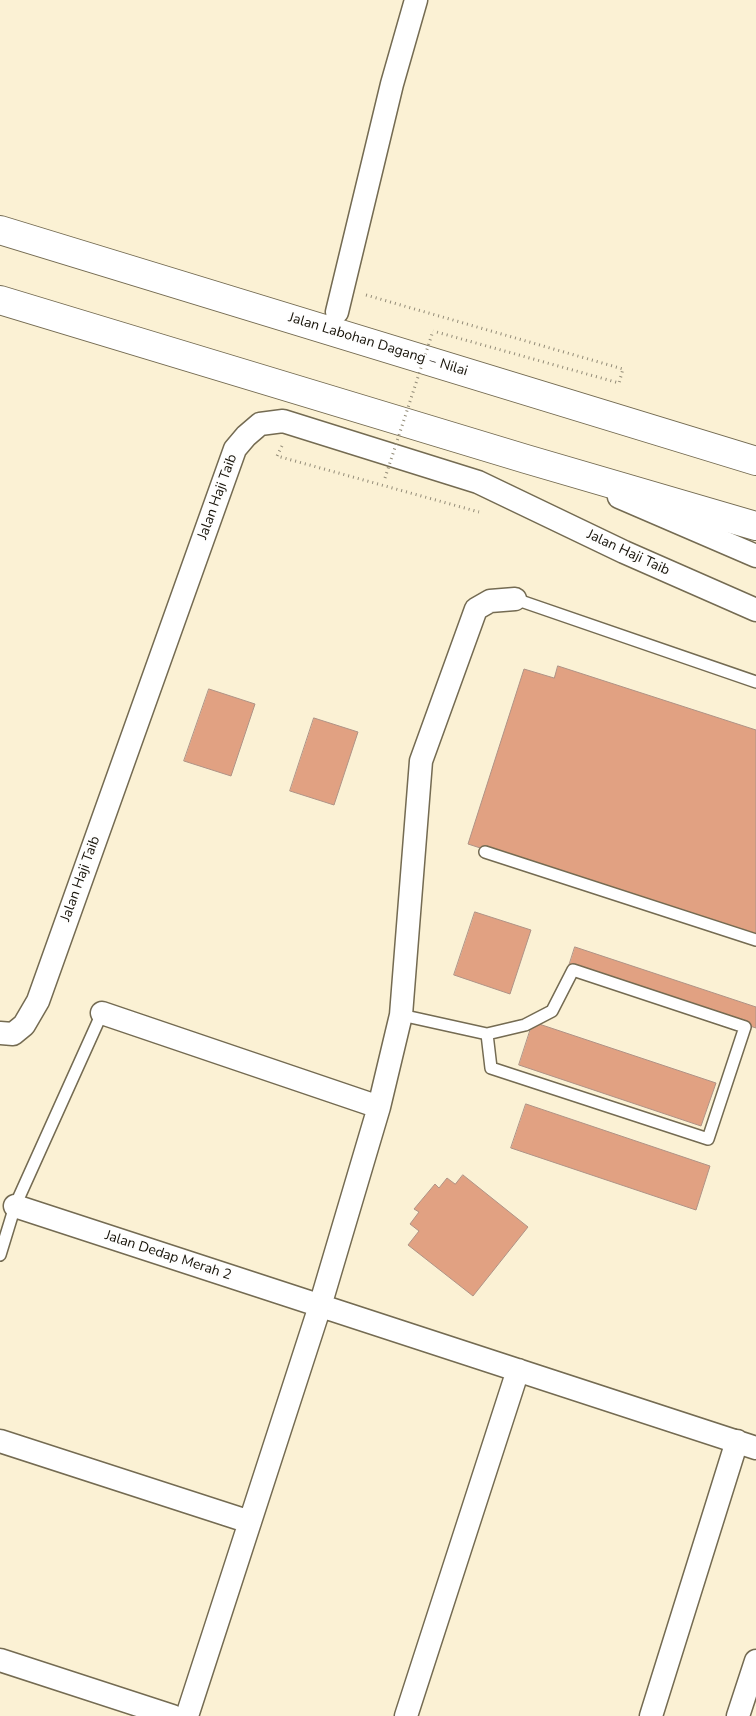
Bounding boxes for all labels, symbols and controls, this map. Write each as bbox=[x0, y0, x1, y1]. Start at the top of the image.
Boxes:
street label: Jalan Labohan Dagang ‒ Nilai bbox=[286, 310, 470, 380]
street label: Jalan Haji Taib bbox=[195, 452, 241, 542]
street label: Jalan Haji Taib bbox=[584, 526, 672, 580]
street label: Jalan Haji Taib bbox=[58, 834, 104, 924]
street label: Jalan Dedap Merah 2 bbox=[103, 1228, 233, 1284]

